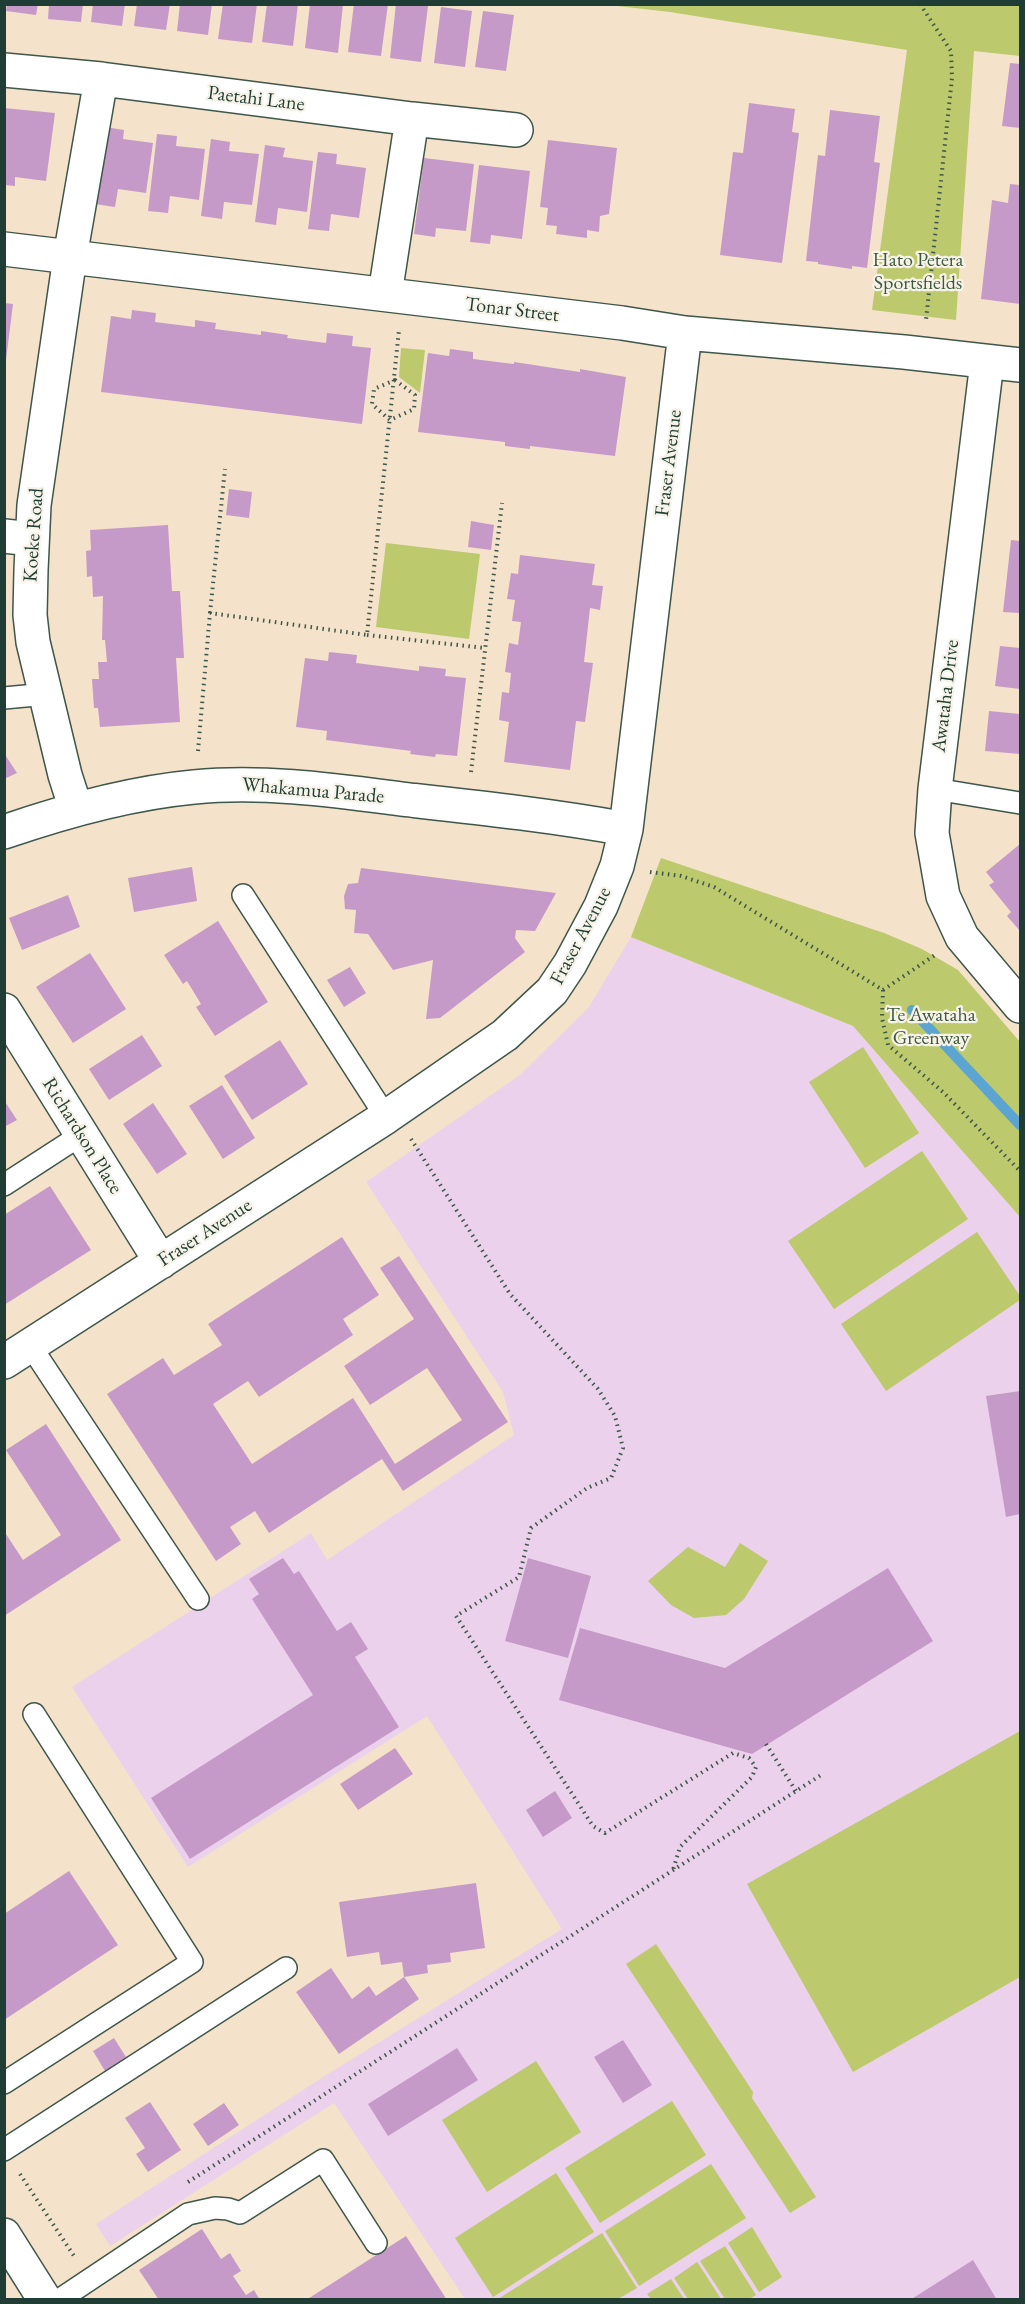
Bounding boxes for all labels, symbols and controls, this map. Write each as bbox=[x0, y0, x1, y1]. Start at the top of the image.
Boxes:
street label: Paetahi Lane bbox=[206, 81, 306, 117]
park label: Hato Petera Sportsfields bbox=[873, 249, 963, 296]
street label: Tonar Street bbox=[464, 292, 560, 328]
street label: Fraser Avenue bbox=[651, 408, 687, 518]
street label: Koeke Road bbox=[19, 487, 49, 583]
street label: Awataha Drive bbox=[927, 638, 965, 754]
street label: Whakamua Parade bbox=[241, 773, 385, 809]
street label: Fraser Avenue bbox=[545, 883, 617, 989]
park label: Te Awataha Greenway bbox=[886, 1004, 976, 1051]
street label: Richardson Place bbox=[37, 1073, 127, 1199]
street label: Fraser Avenue bbox=[153, 1194, 257, 1272]

